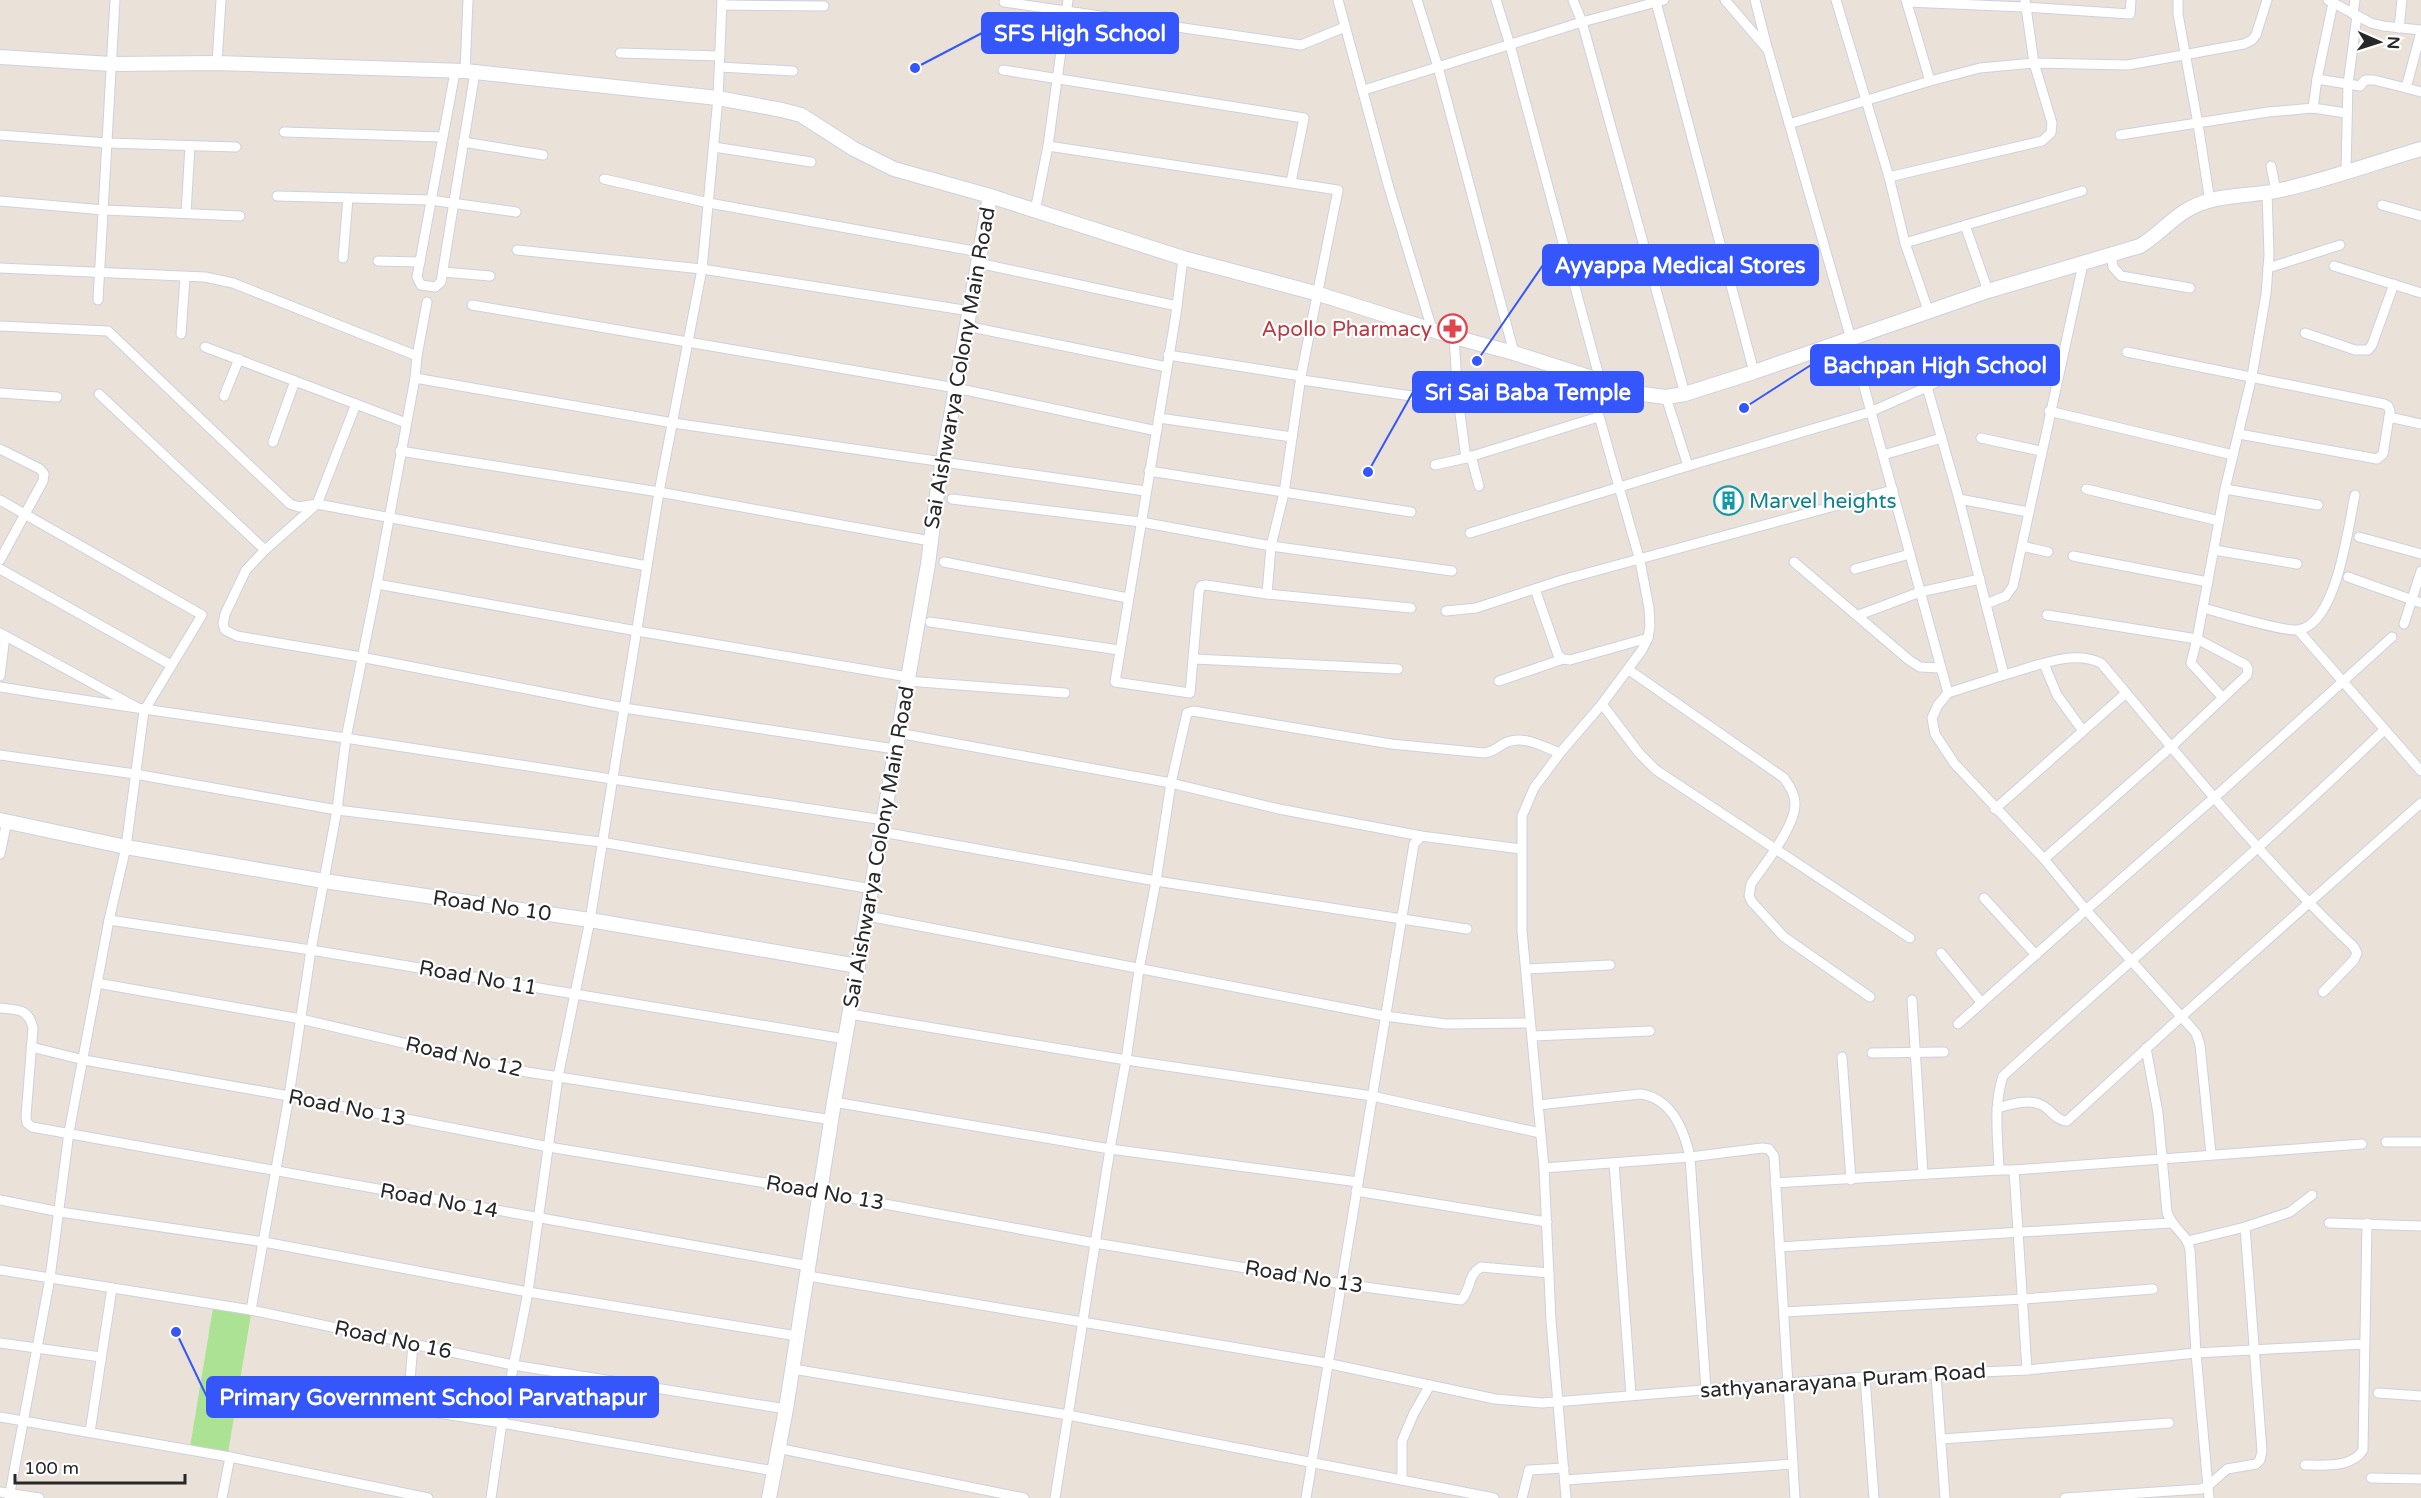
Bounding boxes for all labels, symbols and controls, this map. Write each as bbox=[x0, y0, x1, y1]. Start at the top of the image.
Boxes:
north arrow bbox=[2349, 12, 2409, 72]
callout: SFS High School bbox=[982, 13, 1178, 53]
text: SFS High School bbox=[994, 21, 1166, 47]
text: N bbox=[2383, 36, 2403, 50]
street label: Sai Aishwarya Colony Main Road bbox=[919, 205, 1001, 531]
callout: Ayyappa Medical Stores bbox=[1543, 245, 1818, 285]
text: Ayyappa Medical Stores bbox=[1554, 253, 1806, 279]
pharmacy icon: Apollo Pharmacy bbox=[1437, 313, 1469, 345]
place label: Apollo Pharmacy bbox=[1262, 317, 1432, 342]
callout: Bachpan High School bbox=[1811, 345, 2059, 385]
text: Bachpan High School bbox=[1823, 353, 2047, 379]
callout: Sri Sai Baba Temple bbox=[1413, 372, 1643, 412]
text: Sri Sai Baba Temple bbox=[1425, 380, 1631, 406]
building icon: Marvel heights bbox=[1712, 485, 1744, 517]
place label: Marvel heights bbox=[1749, 489, 1896, 514]
street label: Sai Aishwarya Colony Main Road bbox=[838, 684, 920, 1010]
street label: Road No 10 bbox=[431, 885, 553, 927]
street label: Road No 11 bbox=[417, 955, 539, 1001]
street label: Road No 12 bbox=[403, 1031, 525, 1083]
street label: Road No 13 bbox=[286, 1084, 408, 1132]
street label: Road No 13 bbox=[764, 1170, 886, 1216]
street label: Road No 14 bbox=[378, 1178, 500, 1224]
street label: Road No 13 bbox=[1243, 1255, 1365, 1299]
street label: Road No 16 bbox=[332, 1315, 454, 1365]
street label: sathyanarayana Puram Road bbox=[1699, 1359, 1987, 1403]
callout: Primary Government School Parvathapur bbox=[207, 1377, 658, 1417]
text: Primary Government School Parvathapur bbox=[219, 1385, 647, 1411]
scale bar bbox=[15, 1447, 184, 1485]
text: 100 m bbox=[24, 1457, 79, 1479]

